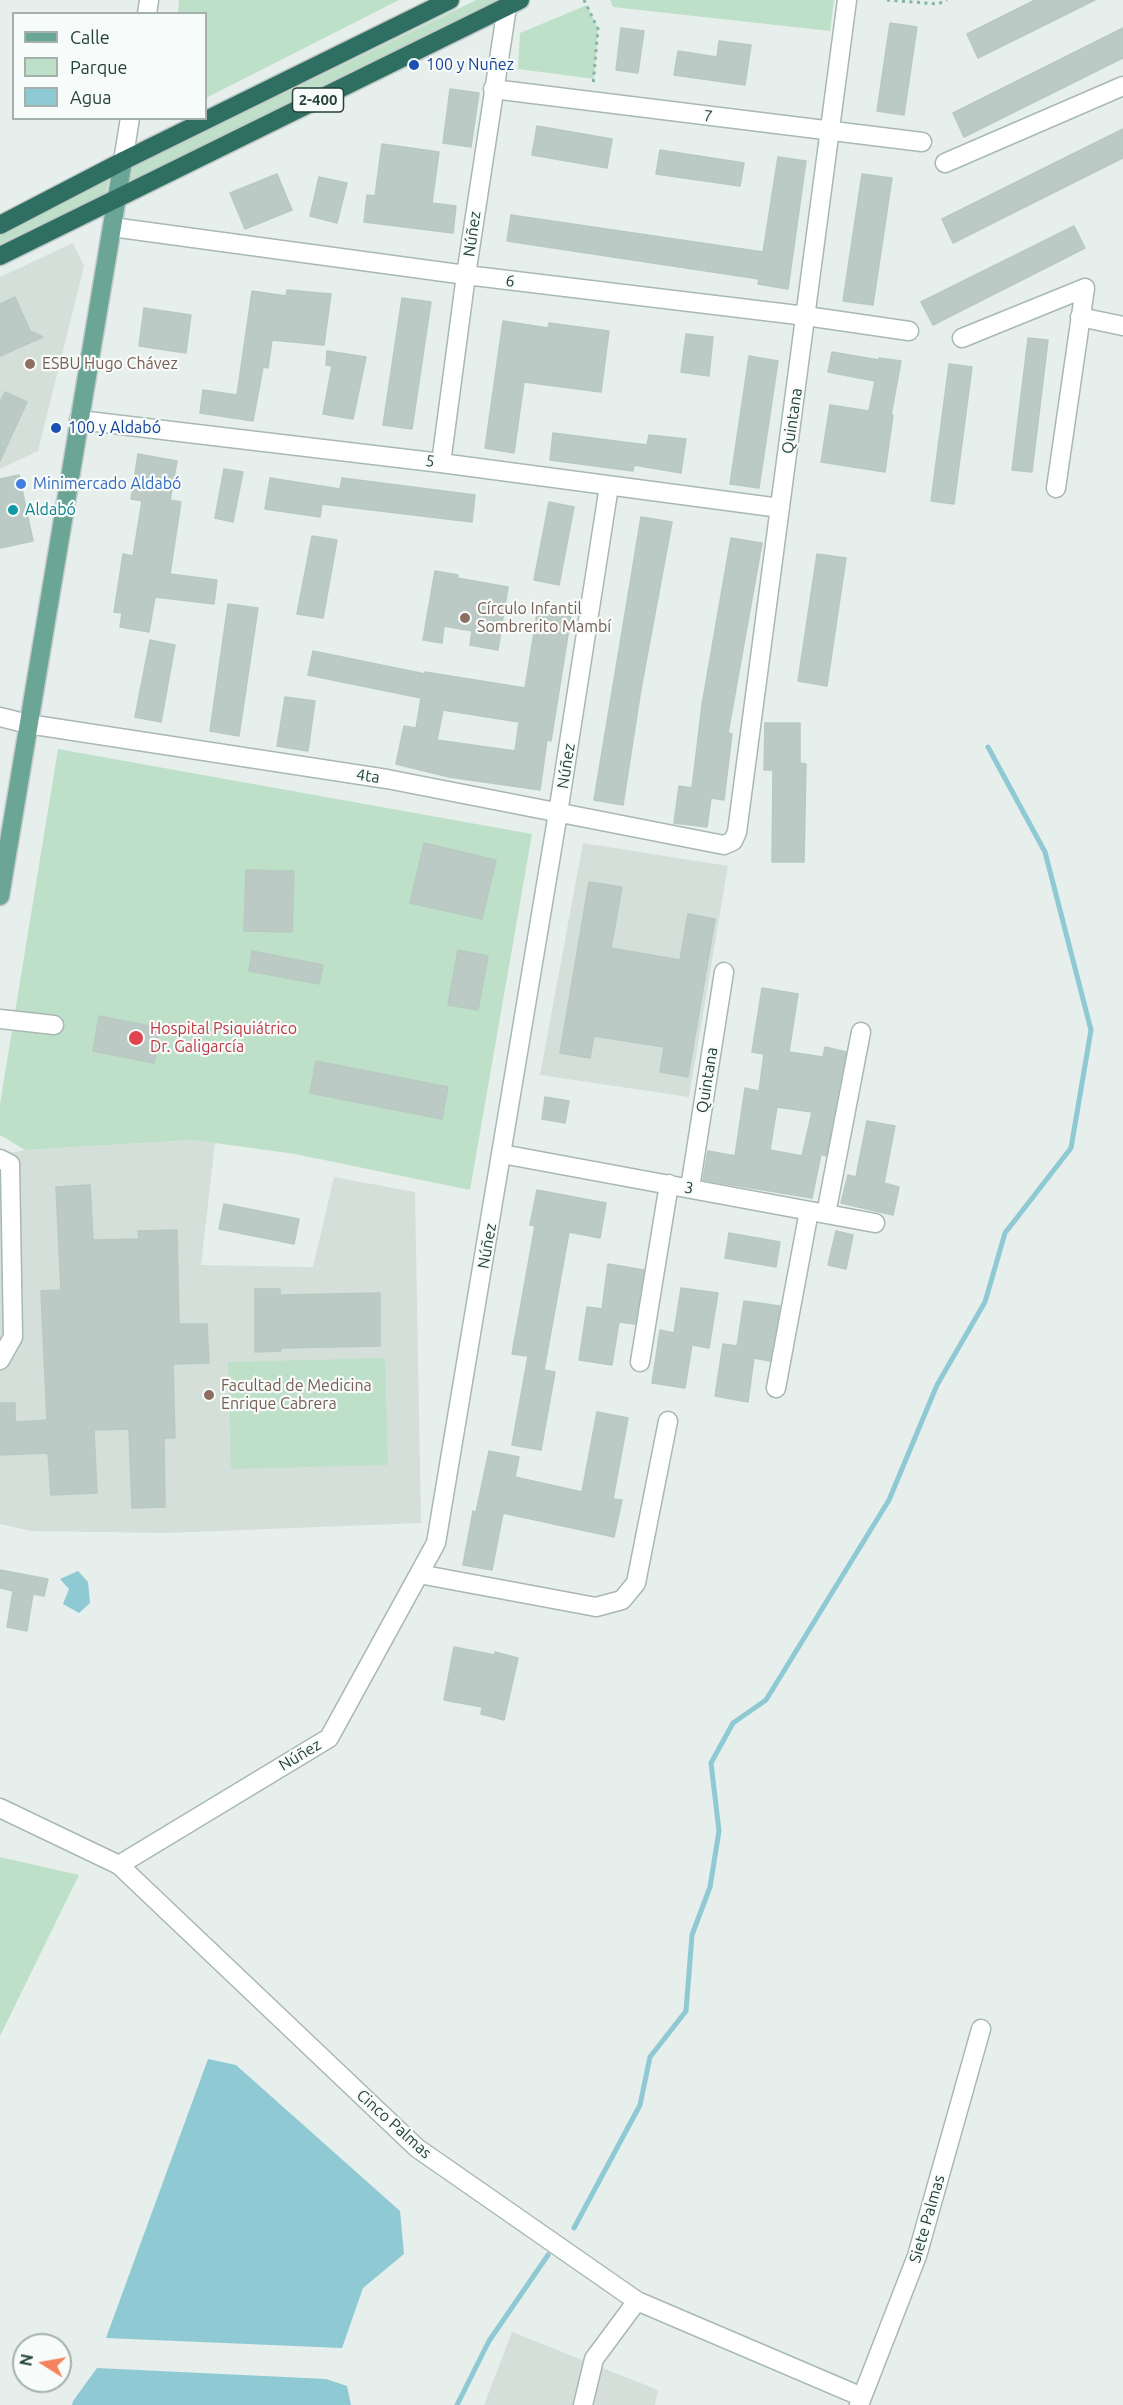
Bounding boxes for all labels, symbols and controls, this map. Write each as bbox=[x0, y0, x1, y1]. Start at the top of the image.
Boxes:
legend bbox=[12, 12, 207, 120]
text: Calle bbox=[70, 27, 110, 47]
place label: 100 y Nuñez bbox=[426, 55, 514, 75]
text: Parque bbox=[70, 57, 127, 77]
marker: 100 y Nuñez bbox=[407, 58, 421, 72]
text: Agua bbox=[70, 87, 112, 107]
road number: 2-400 bbox=[292, 88, 344, 112]
street label: 7 bbox=[702, 106, 714, 126]
street label: Núñez bbox=[459, 210, 485, 258]
street label: 6 bbox=[504, 271, 516, 291]
place label: ESBU Hugo Chávez bbox=[42, 354, 178, 374]
marker: ESBU Hugo Chávez bbox=[23, 357, 37, 371]
street label: Quintana bbox=[778, 387, 806, 455]
place label: 100 y Aldabó bbox=[68, 418, 161, 438]
marker: 100 y Aldabó bbox=[49, 421, 63, 435]
street label: 5 bbox=[424, 451, 436, 471]
place label: Minimercado Aldabó bbox=[33, 474, 181, 494]
marker: Minimercado Aldabó bbox=[14, 477, 28, 491]
place label: Aldabó bbox=[25, 500, 76, 520]
marker: Aldabó bbox=[6, 503, 20, 517]
place label: Círculo Infantil Sombrerito Mambí bbox=[477, 599, 611, 637]
marker: Círculo Infantil Sombrerito Mambí bbox=[458, 611, 472, 625]
street label: Núñez bbox=[553, 742, 579, 790]
street label: 4ta bbox=[355, 765, 381, 787]
place label: Hospital Psiquiátrico Dr. Galigarcía bbox=[150, 1019, 297, 1057]
marker: Hospital Psiquiátrico Dr. Galigarcía bbox=[127, 1029, 145, 1047]
street label: Quintana bbox=[692, 1046, 722, 1114]
street label: 3 bbox=[683, 1178, 695, 1198]
street label: Núñez bbox=[474, 1222, 500, 1270]
place label: Facultad de Medicina Enrique Cabrera bbox=[221, 1376, 372, 1414]
marker: Facultad de Medicina Enrique Cabrera bbox=[202, 1388, 216, 1402]
street label: Núñez bbox=[275, 1735, 325, 1775]
street label: Cinco Palmas bbox=[353, 2085, 435, 2163]
street label: Siete Palmas bbox=[905, 2173, 949, 2265]
north arrow bbox=[12, 2333, 72, 2393]
text: N bbox=[16, 2352, 36, 2368]

